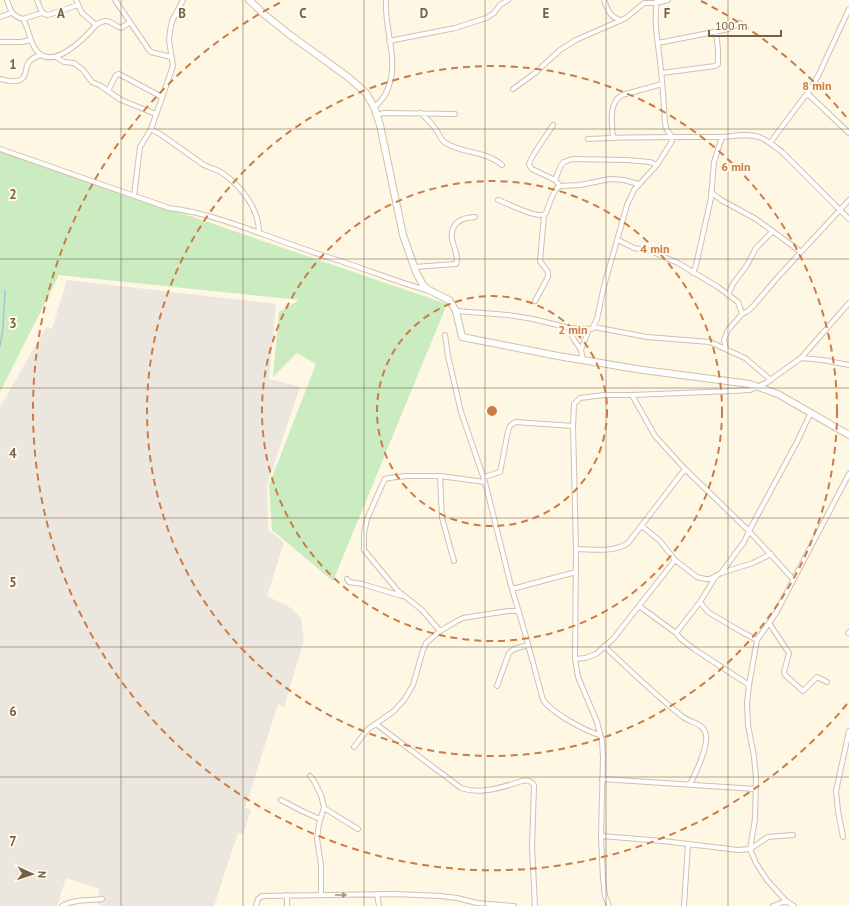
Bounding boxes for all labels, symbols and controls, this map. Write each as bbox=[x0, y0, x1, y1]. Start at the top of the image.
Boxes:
text: A bbox=[57, 5, 65, 22]
text: B bbox=[178, 5, 186, 22]
text: C bbox=[299, 5, 307, 22]
text: D bbox=[420, 5, 428, 22]
text: E bbox=[543, 5, 550, 22]
text: F bbox=[664, 5, 671, 22]
scale bar bbox=[709, 12, 781, 38]
text: 100 m bbox=[715, 18, 748, 33]
text: 1 bbox=[9, 56, 17, 73]
text: 8 min bbox=[802, 78, 832, 93]
text: 6 min bbox=[721, 159, 751, 174]
text: 2 bbox=[9, 186, 17, 203]
text: 4 min bbox=[640, 241, 670, 256]
text: 3 bbox=[9, 315, 17, 332]
text: 2 min bbox=[558, 322, 588, 337]
centre of rings bbox=[485, 404, 499, 418]
text: 4 bbox=[9, 445, 17, 462]
text: 5 bbox=[9, 574, 17, 591]
text: 6 bbox=[9, 703, 17, 720]
text: 7 bbox=[9, 833, 17, 850]
north arrow bbox=[12, 854, 52, 894]
text: N bbox=[35, 871, 49, 879]
one-way arrow bbox=[335, 892, 348, 898]

